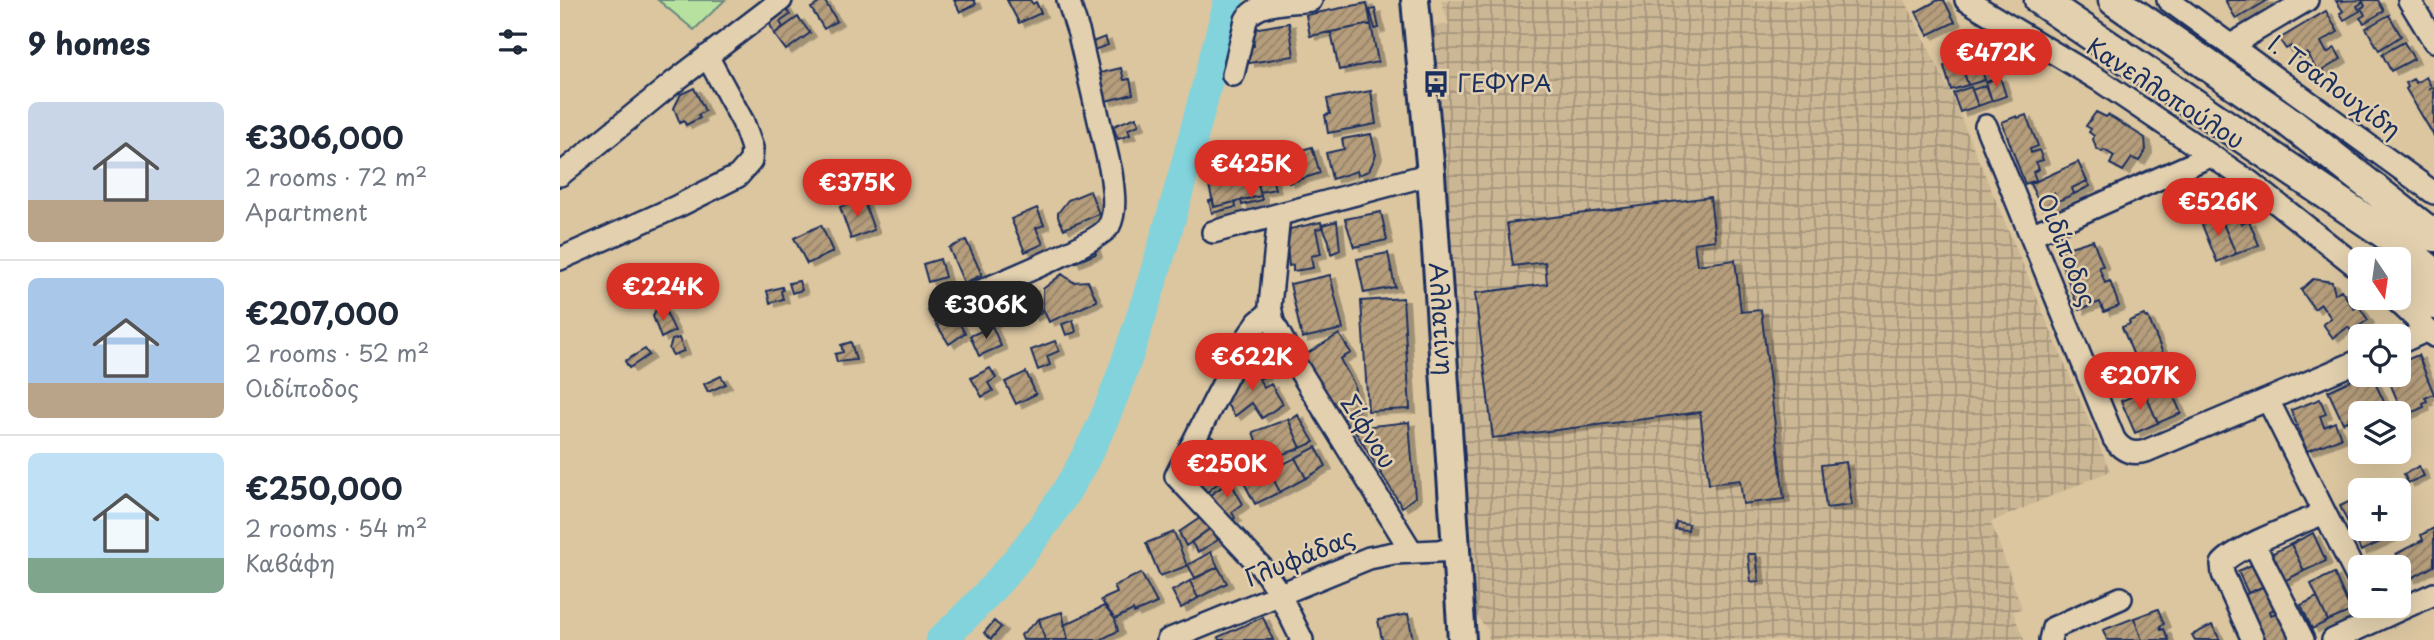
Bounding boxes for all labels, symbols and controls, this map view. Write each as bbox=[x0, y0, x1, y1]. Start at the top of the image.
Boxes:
text: 9 homes bbox=[28, 20, 150, 65]
icon: filters bbox=[494, 23, 532, 61]
street label: Ι. Τσαλουχίδη bbox=[2261, 25, 2409, 146]
street label: Κανελλοπούλου bbox=[2080, 28, 2252, 157]
pin: €472K bbox=[1947, 29, 2045, 89]
text: €472K bbox=[1956, 34, 2036, 69]
place label: ΓΕΦΥΡΑ bbox=[1457, 64, 1551, 100]
bus stop icon: ΓΕΦΥΡΑ bbox=[1421, 69, 1451, 99]
text: €306,000 bbox=[245, 114, 404, 159]
icon: home bbox=[84, 130, 168, 214]
pin: €425K bbox=[1202, 140, 1300, 200]
text: €425K bbox=[1210, 145, 1292, 180]
text: 2 rooms · 72 m² bbox=[245, 159, 427, 194]
pin: €375K bbox=[808, 160, 906, 219]
text: €375K bbox=[819, 164, 895, 199]
pin: €526K bbox=[2169, 178, 2267, 238]
text: €526K bbox=[2178, 183, 2258, 218]
street label: Οιδίποδος bbox=[2029, 187, 2107, 311]
text: Apartment bbox=[245, 194, 368, 229]
north arrow bbox=[2348, 247, 2412, 310]
map controls bbox=[2348, 247, 2411, 618]
street label: Αλλατίνη bbox=[1421, 261, 1464, 376]
pin: €224K bbox=[614, 264, 712, 323]
text: €224K bbox=[622, 268, 704, 303]
pin: €306K bbox=[937, 282, 1035, 341]
text: €306K bbox=[944, 286, 1028, 321]
text: €207,000 bbox=[245, 290, 399, 335]
icon: home bbox=[84, 306, 168, 390]
button: locate bbox=[2348, 324, 2411, 387]
pin: €622K bbox=[1203, 334, 1301, 393]
text: 2 rooms · 52 m² bbox=[245, 335, 429, 370]
text: €622K bbox=[1211, 338, 1293, 373]
pin: €207K bbox=[2091, 352, 2189, 412]
text: €207K bbox=[2100, 357, 2180, 392]
text: Οιδίποδος bbox=[245, 370, 359, 405]
street label: Σίφνου bbox=[1333, 387, 1406, 475]
button: layers bbox=[2348, 401, 2411, 464]
pin: €250K bbox=[1178, 440, 1276, 500]
text: €250K bbox=[1187, 445, 1267, 480]
text: €250,000 bbox=[245, 465, 403, 510]
button: + bbox=[2348, 478, 2411, 541]
icon: home bbox=[84, 481, 168, 565]
text: 2 rooms · 54 m² bbox=[245, 510, 428, 545]
street label: Γλυφάδας bbox=[1239, 518, 1360, 595]
text: Καβάφη bbox=[245, 545, 335, 580]
button: − bbox=[2348, 555, 2411, 618]

